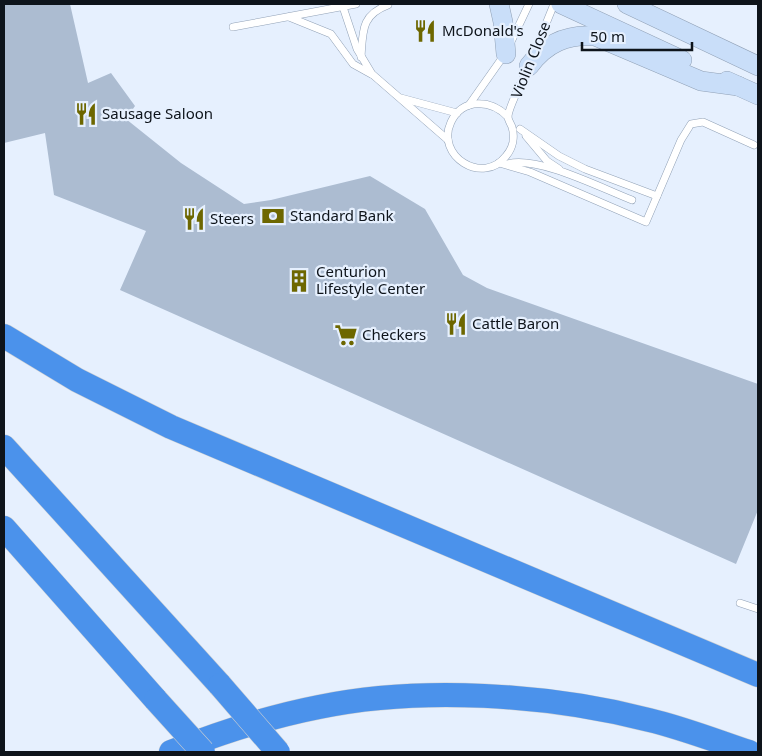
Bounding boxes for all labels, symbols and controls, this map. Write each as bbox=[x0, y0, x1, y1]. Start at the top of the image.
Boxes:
restaurant icon: McDonald's bbox=[412, 18, 438, 44]
street label: Violin Close bbox=[506, 18, 555, 101]
place label: McDonald's bbox=[442, 20, 524, 40]
scale bar bbox=[582, 20, 692, 52]
text: 50 m bbox=[590, 26, 625, 46]
restaurant icon: Sausage Saloon bbox=[73, 101, 99, 127]
place label: Sausage Saloon bbox=[102, 103, 213, 123]
bank icon: Standard Bank bbox=[260, 203, 286, 229]
place label: Standard Bank bbox=[290, 205, 393, 225]
restaurant icon: Steers bbox=[181, 206, 207, 232]
place label: Steers bbox=[210, 208, 254, 228]
place label: Centurion Lifestyle Center bbox=[316, 261, 425, 298]
building icon: Centurion Lifestyle Center bbox=[286, 268, 312, 294]
restaurant icon: Cattle Baron bbox=[443, 311, 469, 337]
place label: Cattle Baron bbox=[472, 313, 559, 333]
supermarket icon: Checkers bbox=[333, 322, 359, 348]
place label: Checkers bbox=[362, 324, 426, 344]

